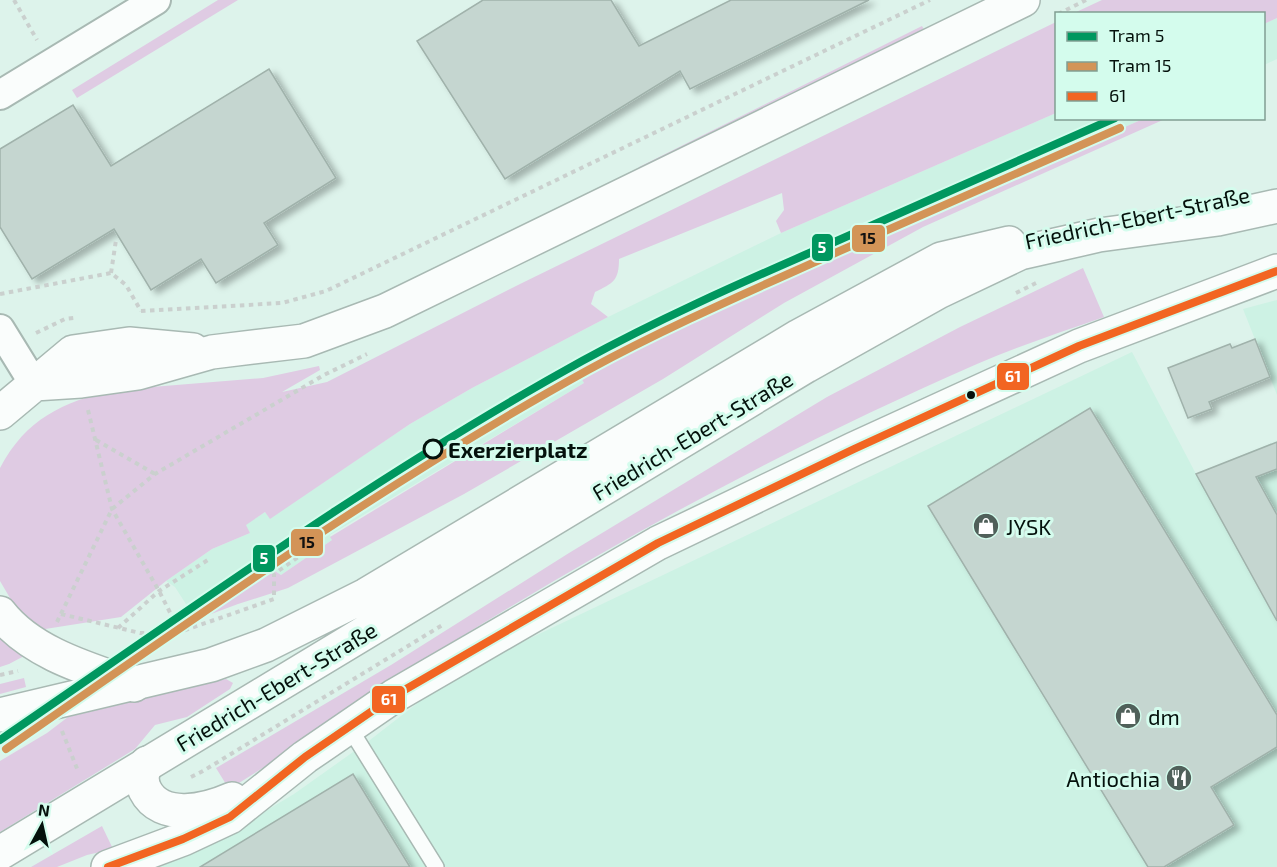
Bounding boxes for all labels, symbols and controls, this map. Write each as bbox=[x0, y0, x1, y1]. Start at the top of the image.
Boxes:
legend bbox=[1055, 12, 1265, 120]
text: Tram 5 bbox=[1109, 24, 1164, 46]
text: Tram 15 bbox=[1109, 54, 1171, 76]
text: 61 bbox=[1109, 84, 1126, 106]
street label: Friedrich-Ebert-Straße bbox=[1022, 180, 1252, 254]
line badge: 15 bbox=[851, 224, 886, 253]
text: 15 bbox=[860, 228, 876, 247]
line badge: 5 bbox=[811, 233, 834, 262]
text: 5 bbox=[818, 237, 827, 256]
line badge: 61 bbox=[996, 362, 1030, 391]
street label: Friedrich-Ebert-Straße bbox=[587, 365, 797, 505]
text: 61 bbox=[1005, 366, 1021, 385]
unlabelled marker bbox=[965, 389, 977, 401]
place label: Exerzierplatz bbox=[448, 436, 588, 462]
marker: Exerzierplatz bbox=[423, 439, 443, 459]
shop icon: JYSK bbox=[971, 511, 1001, 541]
place label: JYSK bbox=[1006, 513, 1051, 539]
line badge: 15 bbox=[290, 528, 324, 557]
text: 15 bbox=[299, 532, 315, 551]
line badge: 5 bbox=[252, 544, 276, 573]
text: 5 bbox=[260, 548, 269, 567]
street label: Friedrich-Ebert-Straße bbox=[171, 616, 381, 756]
line badge: 61 bbox=[371, 685, 406, 714]
text: 61 bbox=[381, 689, 397, 708]
shop icon: dm bbox=[1113, 701, 1143, 731]
place label: dm bbox=[1148, 703, 1180, 729]
restaurant icon: Antiochia bbox=[1164, 763, 1194, 793]
place label: Antiochia bbox=[1066, 765, 1160, 791]
north arrow bbox=[12, 795, 72, 855]
text: N bbox=[37, 799, 51, 820]

